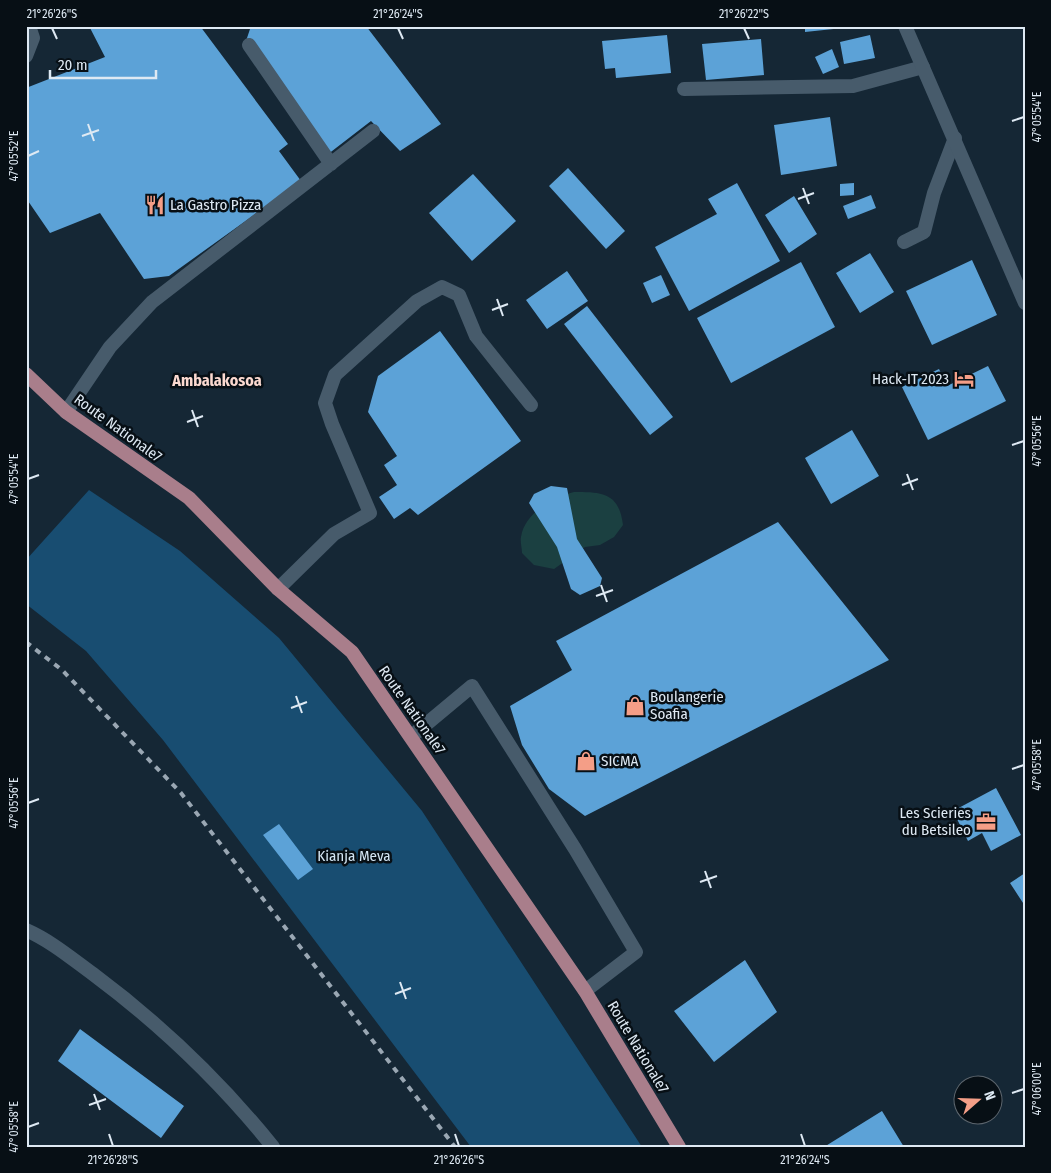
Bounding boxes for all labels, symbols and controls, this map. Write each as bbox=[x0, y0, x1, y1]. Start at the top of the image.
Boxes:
text: 21°26'26"S bbox=[27, 7, 77, 21]
text: 21°26'24"S bbox=[373, 7, 423, 21]
text: 21°26'22"S bbox=[719, 7, 769, 21]
scale bar bbox=[50, 48, 156, 80]
text: 20 m bbox=[58, 56, 88, 74]
text: 47°05'54"E bbox=[1030, 91, 1044, 142]
text: 47°05'52"E bbox=[7, 130, 21, 181]
restaurant icon: La Gastro Pizza bbox=[144, 194, 166, 216]
place label: La Gastro Pizza bbox=[170, 196, 261, 214]
hotel icon: Hack-IT 2023 bbox=[953, 368, 975, 390]
place label: Hack-IT 2023 bbox=[872, 370, 949, 388]
district label: Ambalakosoa bbox=[171, 371, 262, 390]
street label: Route Nationale7 bbox=[71, 390, 165, 466]
text: 47°05'56"E bbox=[1030, 415, 1044, 467]
text: 47°05'54"E bbox=[7, 453, 21, 504]
street label: Route Nationale7 bbox=[375, 662, 449, 758]
place label: Boulangerie Soafia bbox=[650, 688, 724, 723]
shop icon: Boulangerie Soafia bbox=[624, 695, 646, 717]
text: 47°05'58"E bbox=[1030, 739, 1044, 791]
shop icon: SICMA bbox=[575, 750, 597, 772]
place label: SICMA bbox=[601, 752, 639, 770]
text: 47°05'56"E bbox=[7, 777, 21, 829]
place label: Les Scieries du Betsileo bbox=[899, 804, 971, 839]
office icon: Les Scieries du Betsileo bbox=[975, 811, 997, 833]
park label: Kianja Meva bbox=[317, 847, 391, 865]
street label: Route Nationale7 bbox=[603, 998, 673, 1096]
text: 47°06'00"E bbox=[1030, 1062, 1044, 1116]
north arrow bbox=[954, 1076, 1004, 1126]
text: N bbox=[980, 1089, 999, 1103]
text: 47°05'58"E bbox=[7, 1101, 21, 1153]
text: 21°26'28"S bbox=[88, 1153, 138, 1167]
text: 21°26'26"S bbox=[434, 1153, 484, 1167]
text: 21°26'24"S bbox=[780, 1153, 830, 1167]

